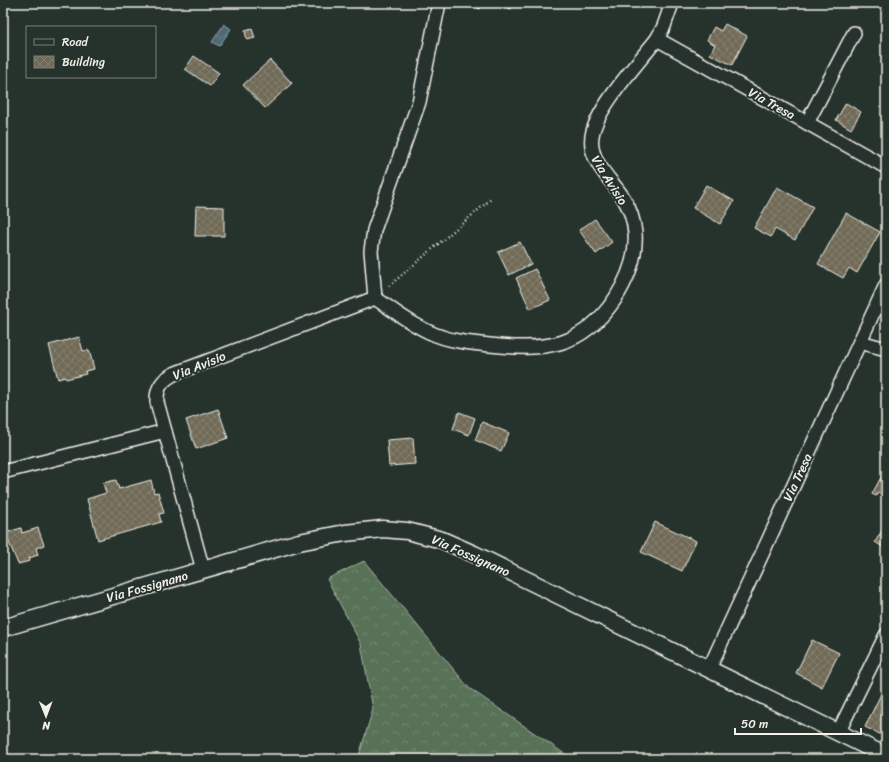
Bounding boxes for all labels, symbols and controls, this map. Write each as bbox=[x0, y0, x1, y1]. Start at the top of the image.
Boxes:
legend bbox=[26, 26, 156, 78]
text: Road bbox=[62, 31, 89, 53]
text: Building bbox=[62, 51, 105, 73]
street label: Via Tresa bbox=[744, 81, 800, 126]
street label: Via Avisio bbox=[585, 151, 634, 210]
street label: Via Avisio bbox=[169, 344, 230, 387]
street label: Via Tresa bbox=[776, 449, 819, 505]
street label: Via Fossignano bbox=[428, 528, 514, 583]
street label: Via Fossignano bbox=[104, 564, 191, 609]
north arrow bbox=[26, 696, 66, 736]
scale bar bbox=[735, 710, 861, 736]
text: 50 m bbox=[741, 713, 768, 735]
text: N bbox=[42, 716, 51, 735]

